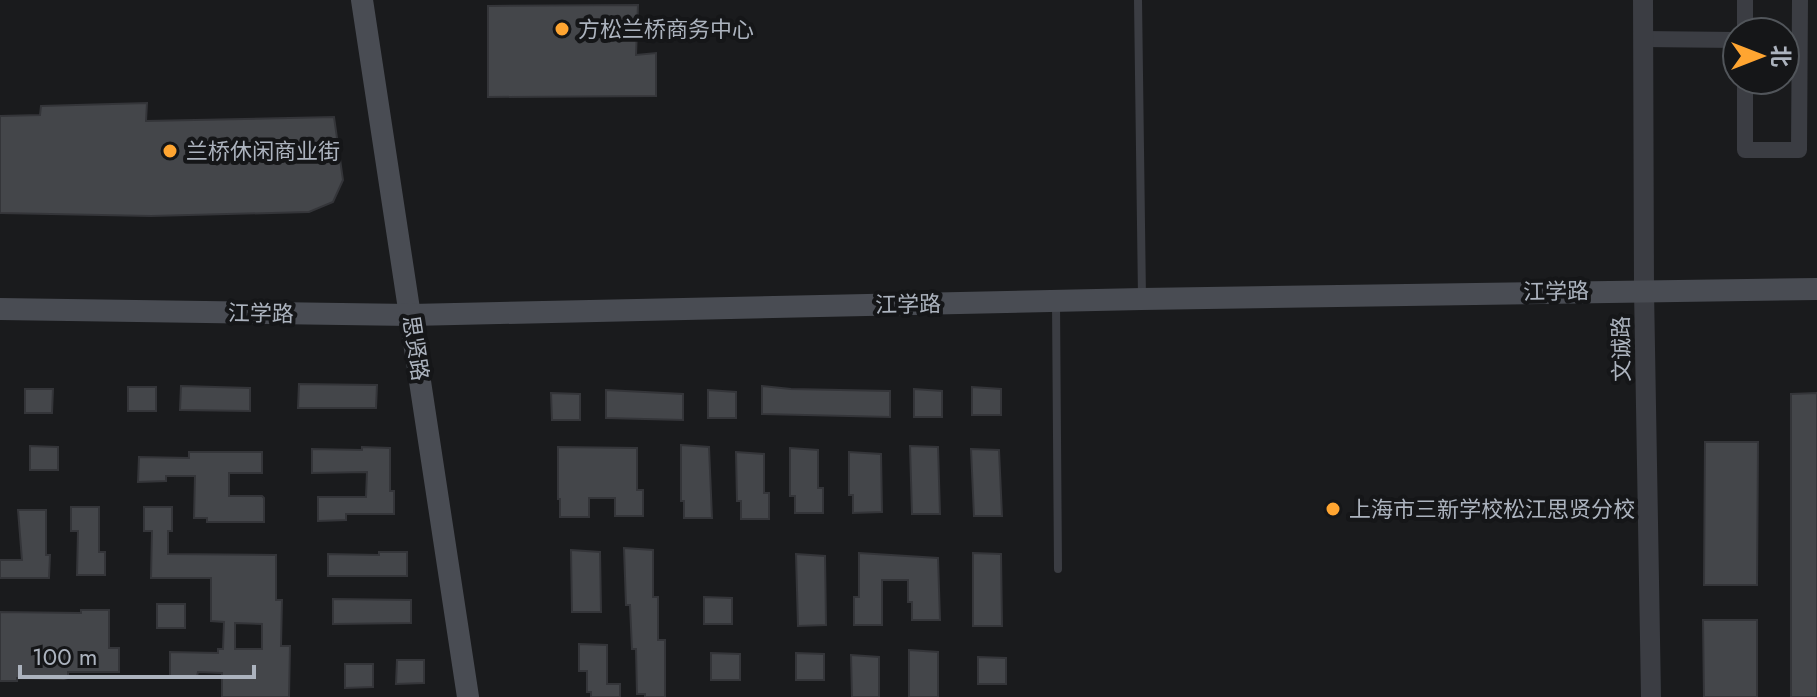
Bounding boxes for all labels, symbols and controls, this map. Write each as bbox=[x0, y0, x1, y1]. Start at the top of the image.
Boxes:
place label: 方松兰桥商务中心 bbox=[578, 13, 754, 45]
north arrow bbox=[1721, 16, 1801, 96]
marker: 方松兰桥商务中心 bbox=[553, 20, 571, 38]
text: 北 bbox=[1765, 45, 1797, 67]
place label: 兰桥休闲商业街 bbox=[186, 135, 340, 167]
marker: 兰桥休闲商业街 bbox=[161, 142, 179, 160]
street label: 江学路 bbox=[1523, 274, 1589, 308]
street label: 江学路 bbox=[875, 287, 941, 321]
street label: 江学路 bbox=[228, 296, 294, 330]
street label: 思贤路 bbox=[395, 313, 437, 383]
street label: 文诚路 bbox=[1604, 316, 1638, 382]
place label: 上海市三新学校松江思贤分校 bbox=[1349, 493, 1635, 525]
marker: 上海市三新学校松江思贤分校 bbox=[1324, 500, 1342, 518]
scale bar bbox=[20, 629, 254, 679]
text: 100 m bbox=[32, 639, 98, 674]

